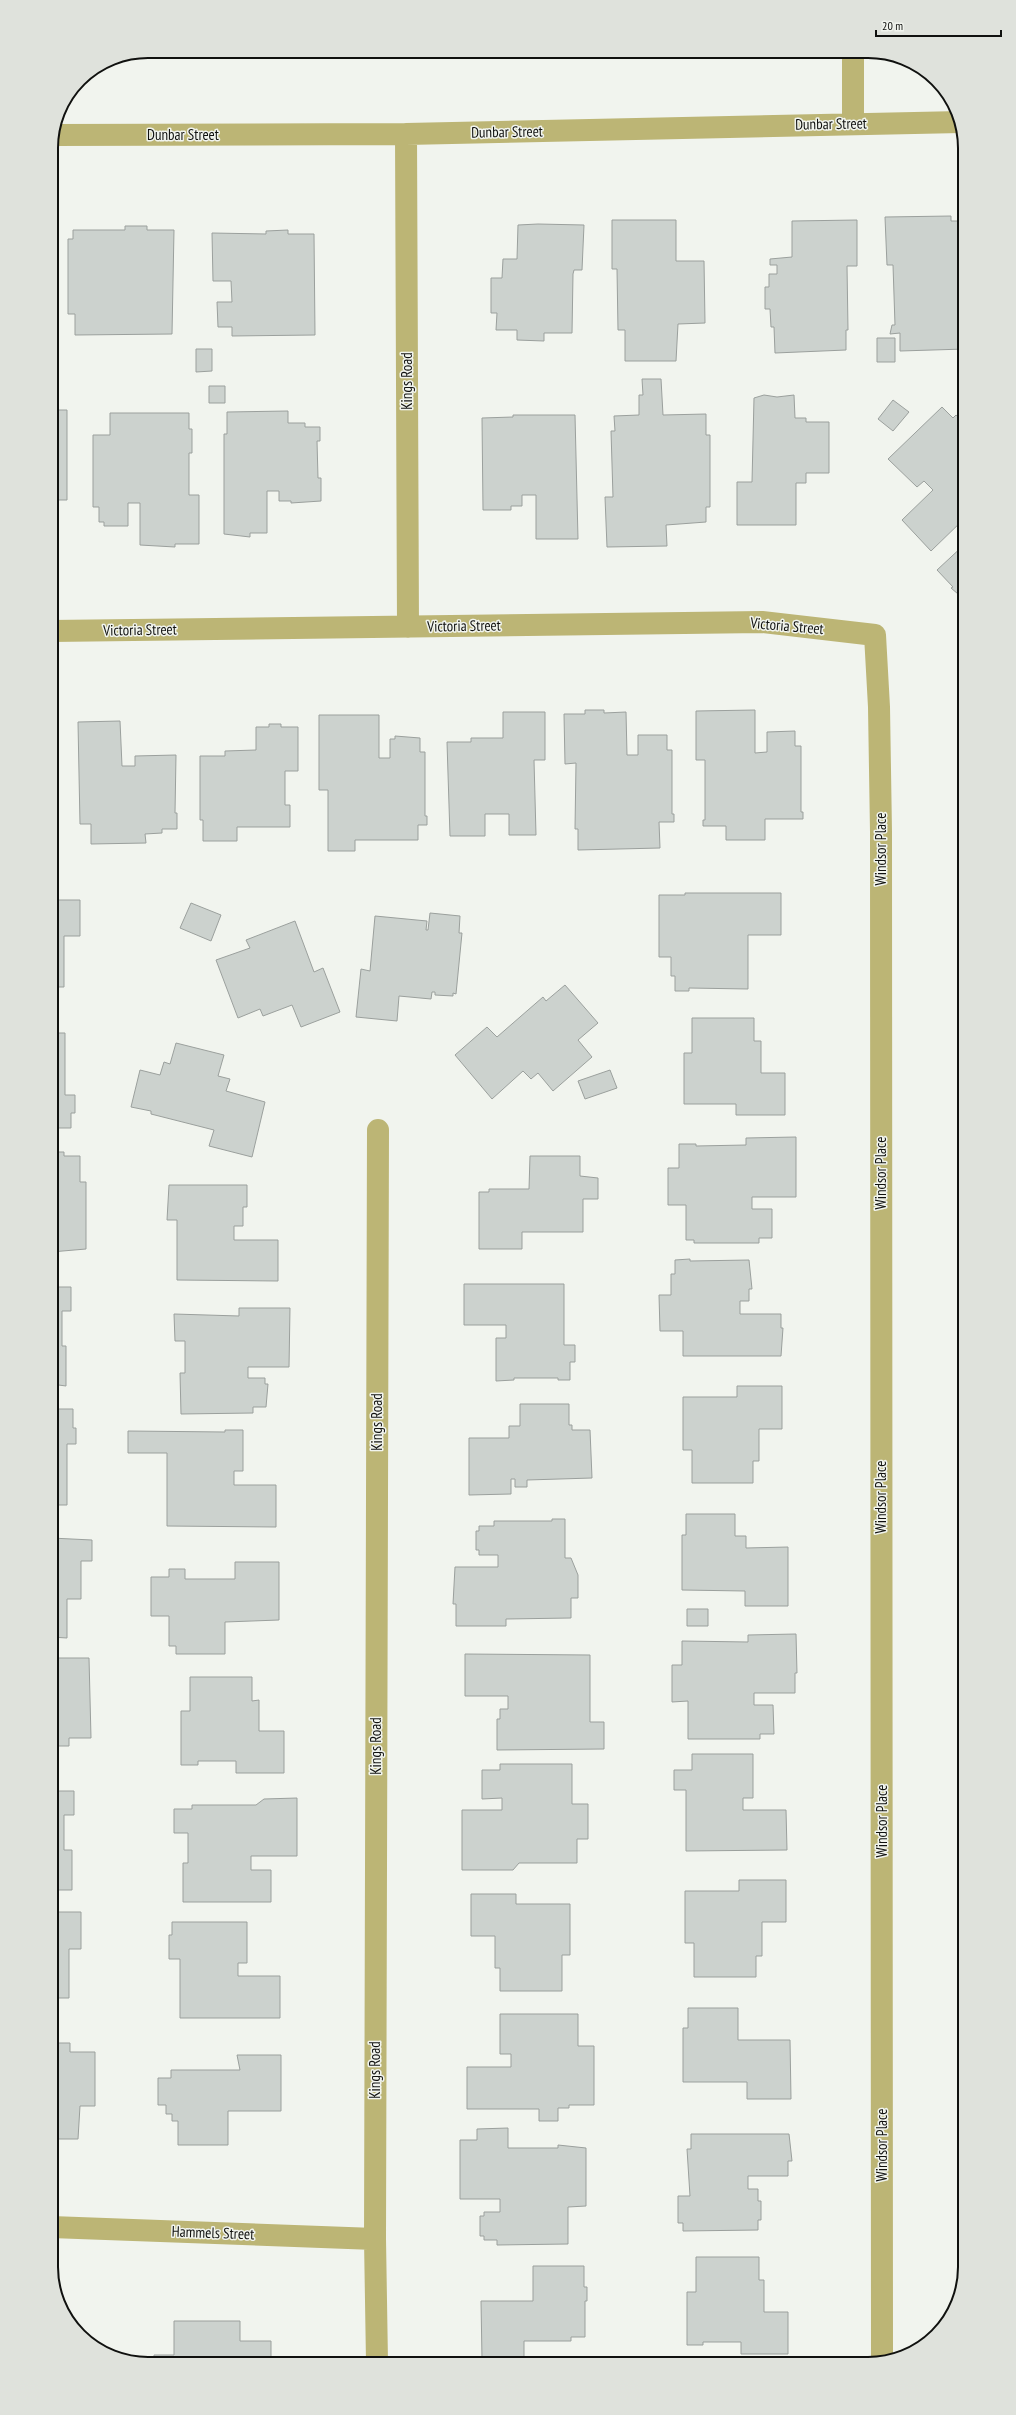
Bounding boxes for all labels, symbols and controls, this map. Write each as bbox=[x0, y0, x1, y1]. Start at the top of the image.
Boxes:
scale bar bbox=[876, 12, 1001, 38]
text: 20 m bbox=[882, 18, 903, 33]
street label: Dunbar Street bbox=[795, 113, 867, 134]
street label: Dunbar Street bbox=[471, 121, 543, 142]
street label: Dunbar Street bbox=[147, 125, 219, 144]
street label: Kings Road bbox=[397, 352, 416, 410]
street label: Victoria Street bbox=[749, 613, 825, 638]
street label: Victoria Street bbox=[426, 615, 501, 636]
street label: Victoria Street bbox=[102, 619, 177, 640]
street label: Windsor Place bbox=[871, 813, 890, 885]
street label: Windsor Place bbox=[871, 1137, 890, 1209]
street label: Kings Road bbox=[367, 1393, 386, 1451]
street label: Windsor Place bbox=[871, 1461, 890, 1533]
street label: Kings Road bbox=[366, 1717, 385, 1775]
street label: Windsor Place bbox=[872, 1785, 891, 1857]
street label: Kings Road bbox=[365, 2041, 384, 2099]
street label: Windsor Place bbox=[872, 2109, 891, 2181]
street label: Hammels Street bbox=[171, 2222, 255, 2243]

